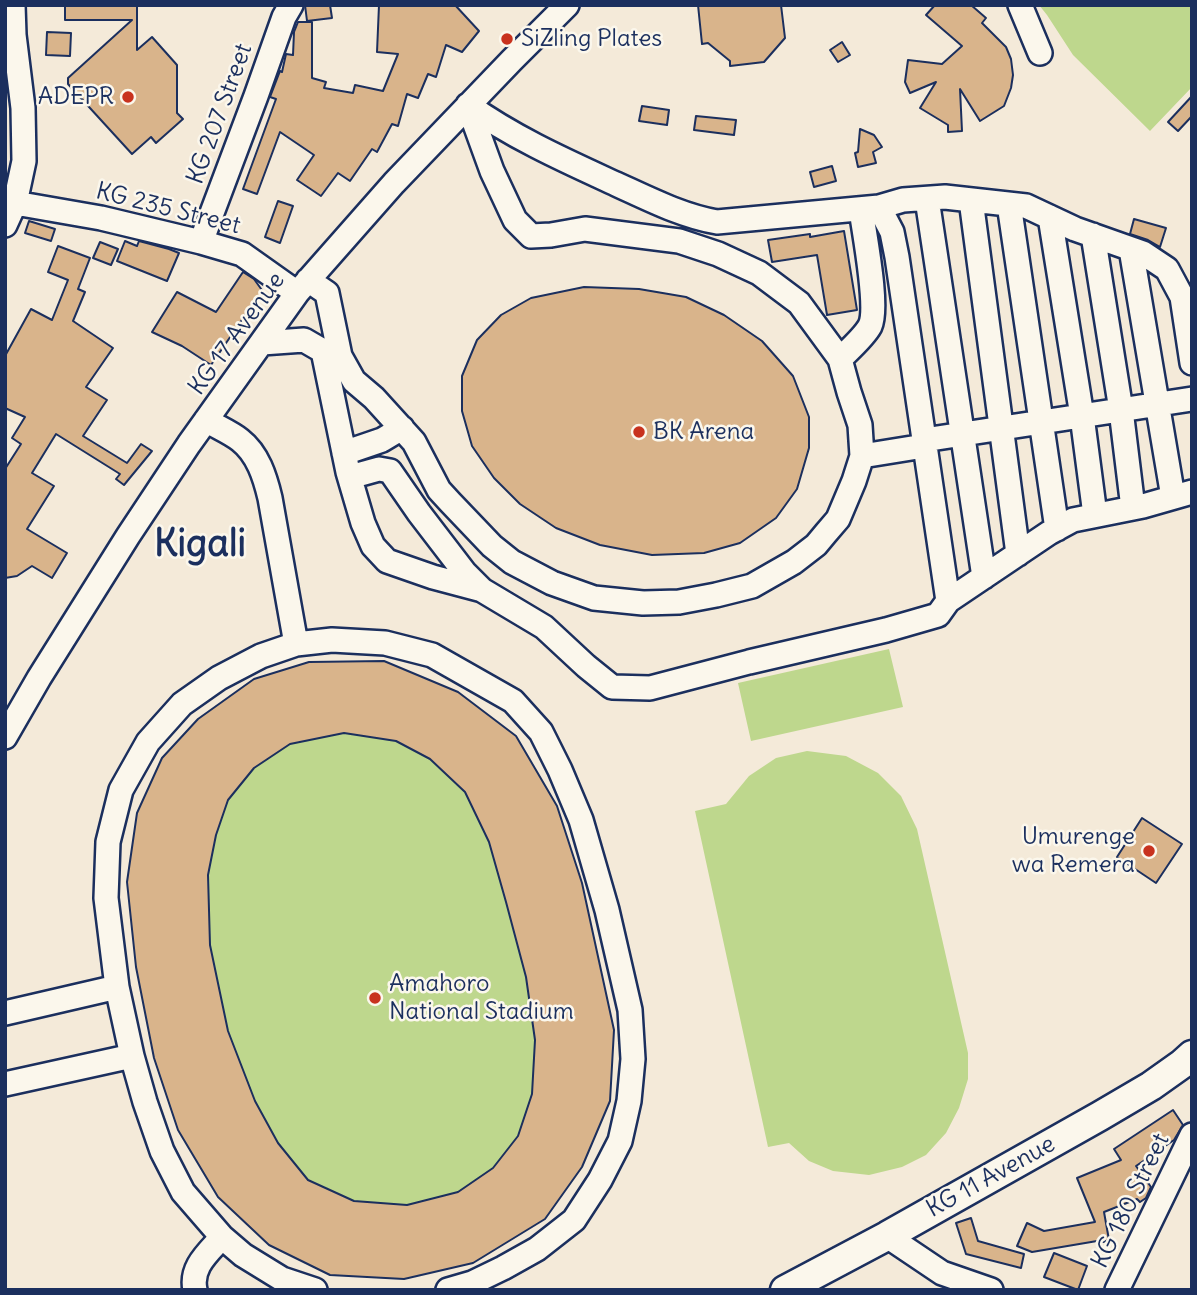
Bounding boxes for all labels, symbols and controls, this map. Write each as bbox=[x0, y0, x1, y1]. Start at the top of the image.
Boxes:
place label: SiZling Plates bbox=[521, 25, 662, 53]
marker: SiZling Plates bbox=[499, 31, 515, 47]
street label: KG 207 Street bbox=[181, 40, 259, 188]
place label: ADEPR bbox=[38, 83, 114, 111]
marker: ADEPR bbox=[120, 89, 136, 105]
street label: KG 235 Street bbox=[93, 177, 243, 241]
street label: KG 17 Avenue bbox=[183, 267, 291, 401]
place label: BK Arena bbox=[653, 418, 754, 446]
marker: BK Arena bbox=[631, 424, 647, 440]
district label: Kigali bbox=[154, 522, 246, 568]
place label: Umurenge wa Remera bbox=[1012, 823, 1135, 879]
marker: Umurenge wa Remera bbox=[1141, 843, 1157, 859]
place label: Amahoro National Stadium bbox=[389, 970, 574, 1026]
marker: Amahoro National Stadium bbox=[367, 990, 383, 1006]
street label: KG 180 Street bbox=[1086, 1129, 1176, 1273]
street label: KG 11 Avenue bbox=[922, 1130, 1060, 1224]

